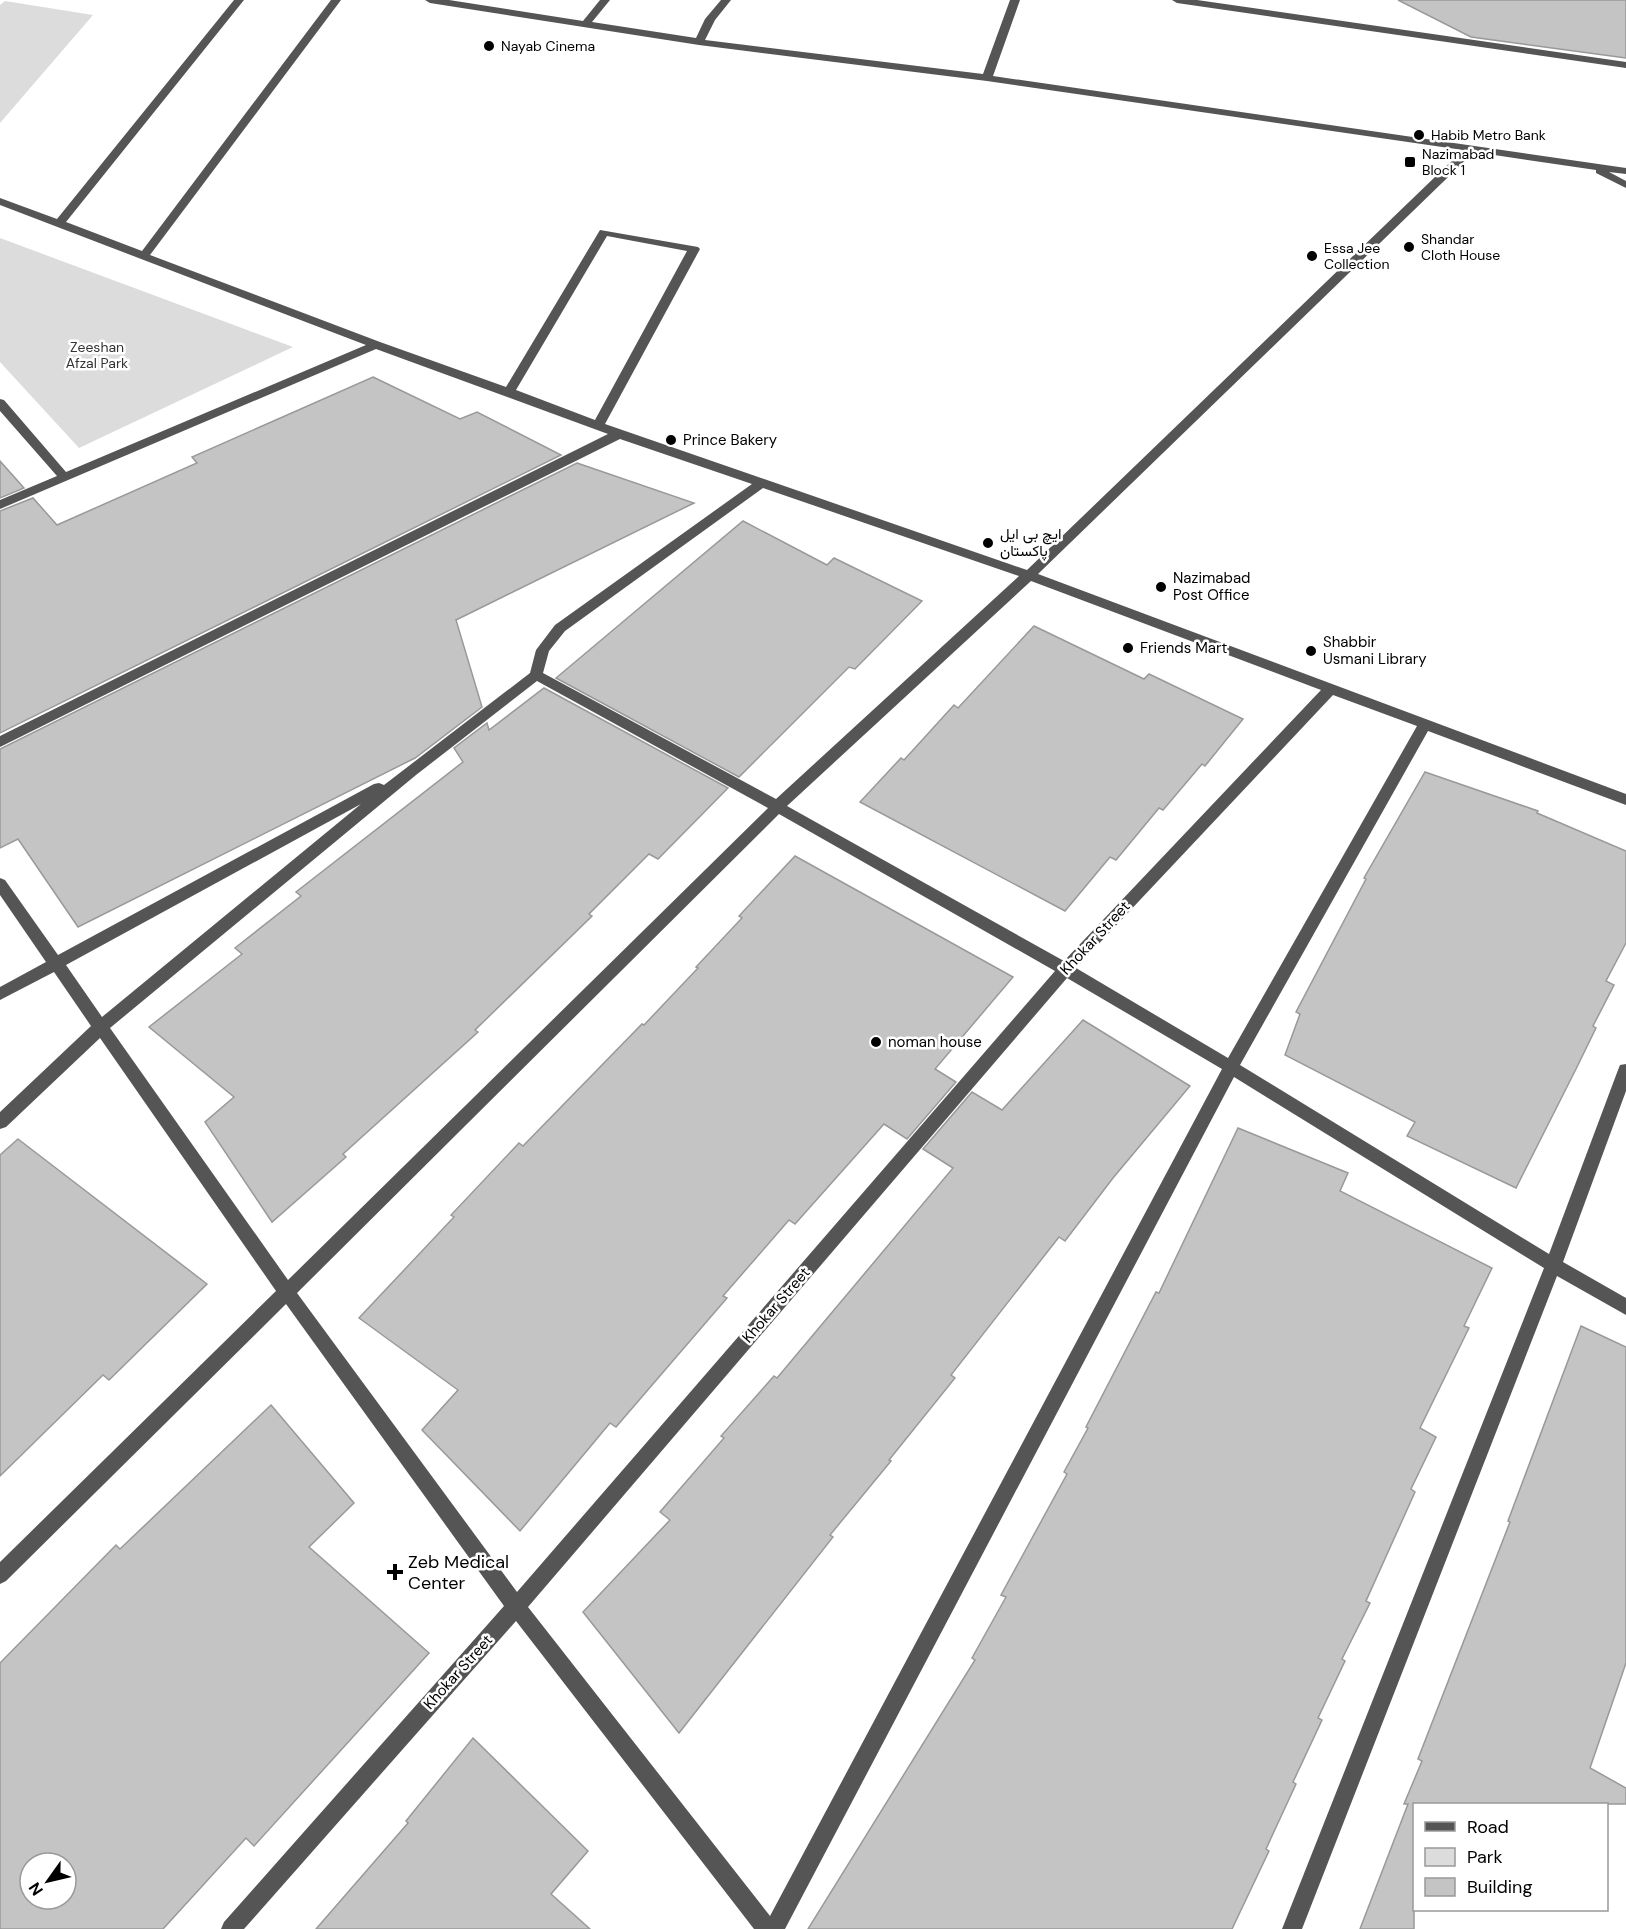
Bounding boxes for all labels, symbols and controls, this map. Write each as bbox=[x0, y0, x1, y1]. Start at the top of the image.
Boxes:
place label: Nayab Cinema bbox=[501, 37, 595, 55]
marker: Nayab Cinema bbox=[482, 39, 496, 53]
place label: Habib Metro Bank bbox=[1431, 126, 1546, 144]
marker: Habib Metro Bank bbox=[1412, 128, 1426, 142]
place label: Nazimabad Block 1 bbox=[1422, 145, 1494, 179]
marker: Nazimabad Block 1 bbox=[1403, 155, 1417, 169]
place label: Shandar Cloth House bbox=[1421, 230, 1500, 264]
place label: Essa Jee Collection bbox=[1324, 239, 1390, 273]
marker: Shandar Cloth House bbox=[1402, 240, 1416, 254]
marker: Essa Jee Collection bbox=[1305, 249, 1319, 263]
park label: Zeeshan Afzal Park bbox=[66, 338, 128, 372]
place label: Prince Bakery bbox=[683, 430, 778, 450]
marker: Prince Bakery bbox=[664, 433, 678, 447]
place label: ایچ بی ایل پاکستان bbox=[1000, 524, 1062, 561]
marker: ایچ بی ایل پاکستان bbox=[981, 536, 995, 550]
place label: Nazimabad Post Office bbox=[1173, 568, 1250, 605]
marker: Nazimabad Post Office bbox=[1154, 580, 1168, 594]
place label: Shabbir Usmani Library bbox=[1323, 632, 1427, 669]
place label: Friends Mart bbox=[1140, 638, 1228, 658]
marker: Friends Mart bbox=[1121, 641, 1135, 655]
marker: Shabbir Usmani Library bbox=[1304, 644, 1318, 658]
street label: Khokar Street bbox=[1056, 897, 1134, 979]
place label: noman house bbox=[888, 1032, 982, 1052]
marker: noman house bbox=[869, 1035, 883, 1049]
street label: Khokar Street bbox=[738, 1263, 814, 1347]
place label: Zeb Medical Center bbox=[408, 1550, 509, 1595]
marker: Zeb Medical Center bbox=[386, 1563, 404, 1581]
street label: Khokar Street bbox=[419, 1630, 497, 1714]
legend bbox=[1413, 1803, 1608, 1911]
text: Road bbox=[1467, 1815, 1509, 1839]
text: Park bbox=[1467, 1845, 1503, 1869]
north arrow bbox=[18, 1851, 78, 1911]
text: Building bbox=[1467, 1875, 1532, 1899]
text: N bbox=[24, 1878, 48, 1900]

